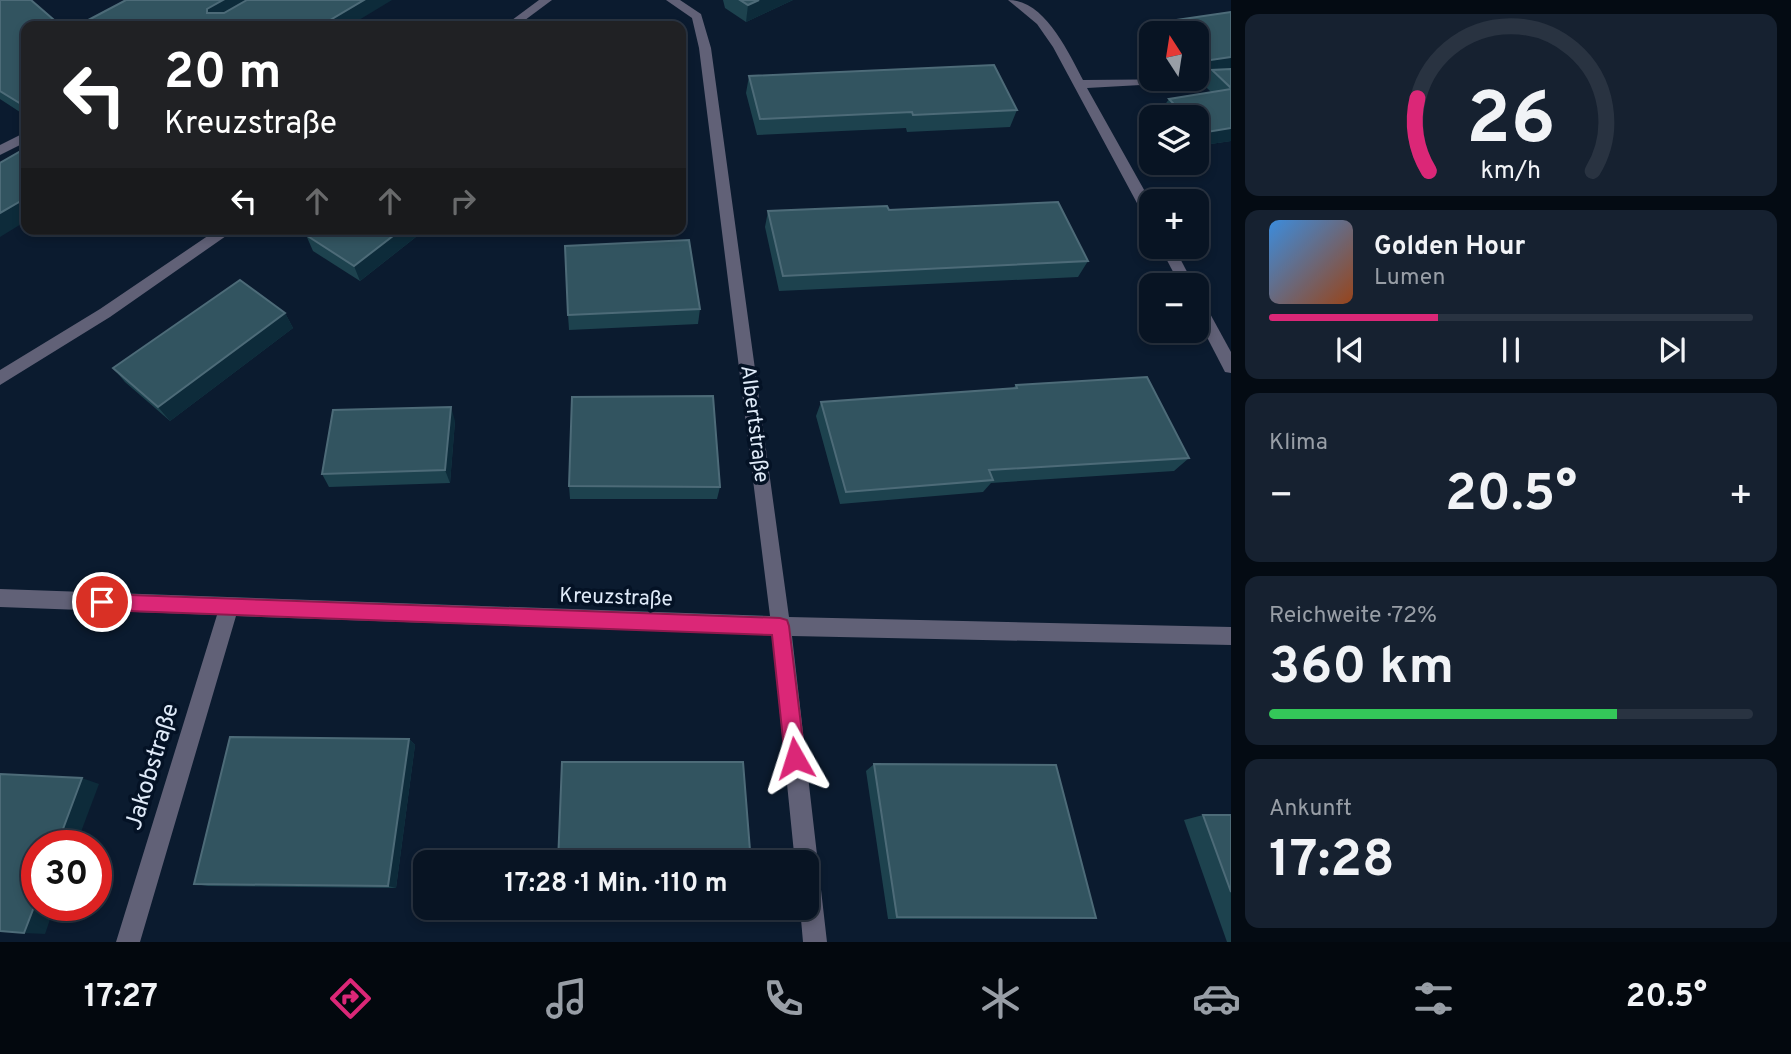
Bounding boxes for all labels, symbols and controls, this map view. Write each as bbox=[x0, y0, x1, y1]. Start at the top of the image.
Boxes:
north arrow bbox=[1139, 21, 1209, 91]
map controls bbox=[1139, 21, 1209, 343]
text: 20 m bbox=[164, 44, 281, 106]
icon: left bbox=[49, 49, 140, 140]
text: 26 bbox=[1466, 77, 1556, 169]
text: Kreuzstraße bbox=[164, 105, 337, 145]
button: layers bbox=[1139, 105, 1209, 175]
text: km/h bbox=[1481, 156, 1541, 188]
icon: left bbox=[225, 182, 263, 220]
icon: ahead bbox=[298, 182, 336, 220]
icon: ahead bbox=[371, 182, 409, 220]
icon: right bbox=[444, 182, 482, 220]
button: + bbox=[1139, 189, 1209, 259]
text: Golden Hour bbox=[1374, 231, 1525, 264]
text: Lumen bbox=[1374, 264, 1445, 293]
button: − bbox=[1139, 273, 1209, 343]
icon: previous bbox=[1331, 331, 1369, 369]
icon: pause bbox=[1492, 331, 1530, 369]
icon: next bbox=[1653, 331, 1691, 369]
street label: Albertstraße bbox=[733, 364, 775, 484]
text: Klima bbox=[1269, 429, 1328, 458]
text: 20.5° bbox=[1445, 463, 1577, 529]
text: − bbox=[1269, 473, 1294, 522]
text: + bbox=[1728, 473, 1753, 522]
pin bbox=[72, 572, 132, 632]
icon: arrive bbox=[83, 583, 121, 621]
street label: Kreuzstraße bbox=[559, 583, 673, 613]
text: Reichweite · 72% bbox=[1269, 602, 1437, 631]
text: 360 km bbox=[1269, 636, 1454, 702]
street label: Jakobstraße bbox=[119, 700, 187, 834]
position arrow bbox=[758, 721, 832, 795]
text: Ankunft bbox=[1269, 795, 1352, 824]
text: 17:28 bbox=[1269, 829, 1395, 895]
speed limit sign: 30 bbox=[21, 830, 112, 921]
text: 17:28 · 1 Min. · 110 m bbox=[504, 868, 728, 901]
icon: directions bbox=[326, 974, 375, 1023]
icon: music bbox=[542, 974, 591, 1023]
icon: phone bbox=[759, 974, 808, 1023]
icon: climate bbox=[976, 974, 1025, 1023]
icon: car bbox=[1192, 974, 1241, 1023]
icon: filters bbox=[1409, 974, 1458, 1023]
text: 17:27 bbox=[84, 978, 158, 1018]
text: 20.5° bbox=[1626, 978, 1707, 1018]

